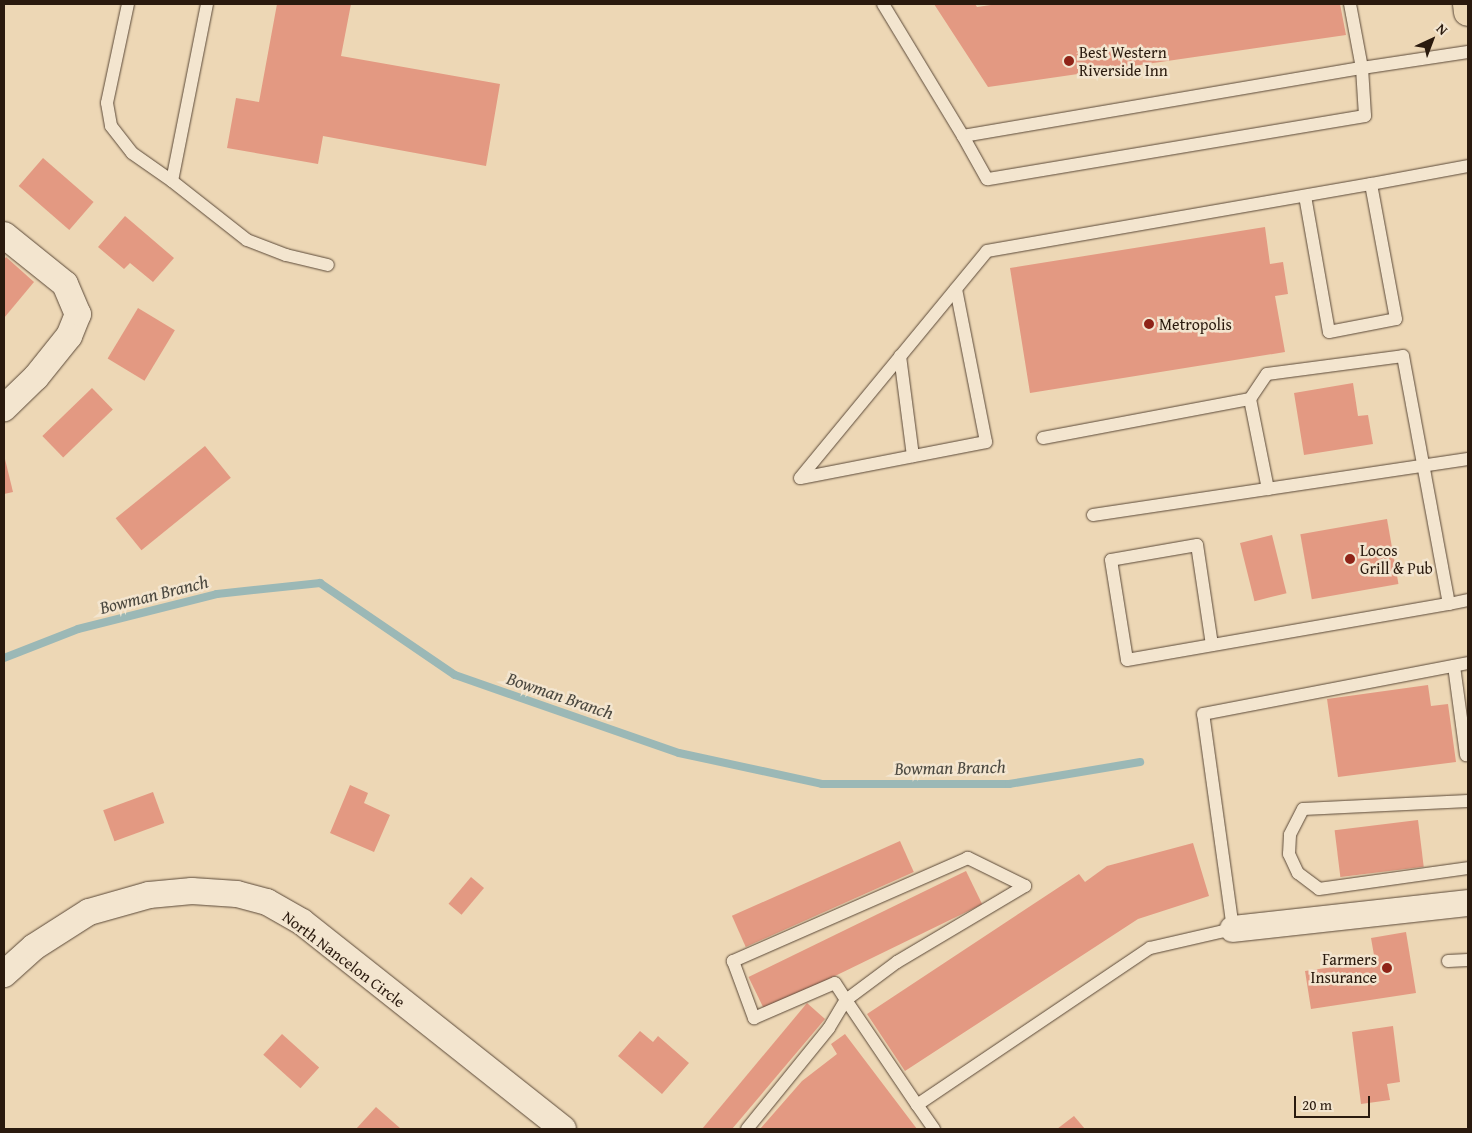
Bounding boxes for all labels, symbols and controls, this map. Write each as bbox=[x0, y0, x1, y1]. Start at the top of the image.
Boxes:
north arrow bbox=[1407, 15, 1457, 65]
text: N bbox=[1432, 19, 1452, 40]
place label: Best Western Riverside Inn bbox=[1079, 42, 1168, 80]
marker: Best Western Riverside Inn bbox=[1063, 55, 1075, 67]
place label: Metropolis bbox=[1159, 314, 1232, 334]
marker: Metropolis bbox=[1143, 318, 1155, 330]
place label: Locos Grill & Pub bbox=[1360, 540, 1433, 578]
marker: Locos Grill & Pub bbox=[1344, 553, 1356, 565]
water label: Bowman Branch bbox=[97, 571, 211, 619]
water label: Bowman Branch bbox=[504, 668, 616, 724]
water label: Bowman Branch bbox=[894, 756, 1006, 780]
street label: North Nancelon Circle bbox=[279, 907, 409, 1011]
place label: Farmers Insurance bbox=[1310, 949, 1377, 987]
marker: Farmers Insurance bbox=[1381, 962, 1393, 974]
scale bar bbox=[1297, 1086, 1373, 1118]
text: 20 m bbox=[1302, 1094, 1332, 1115]

